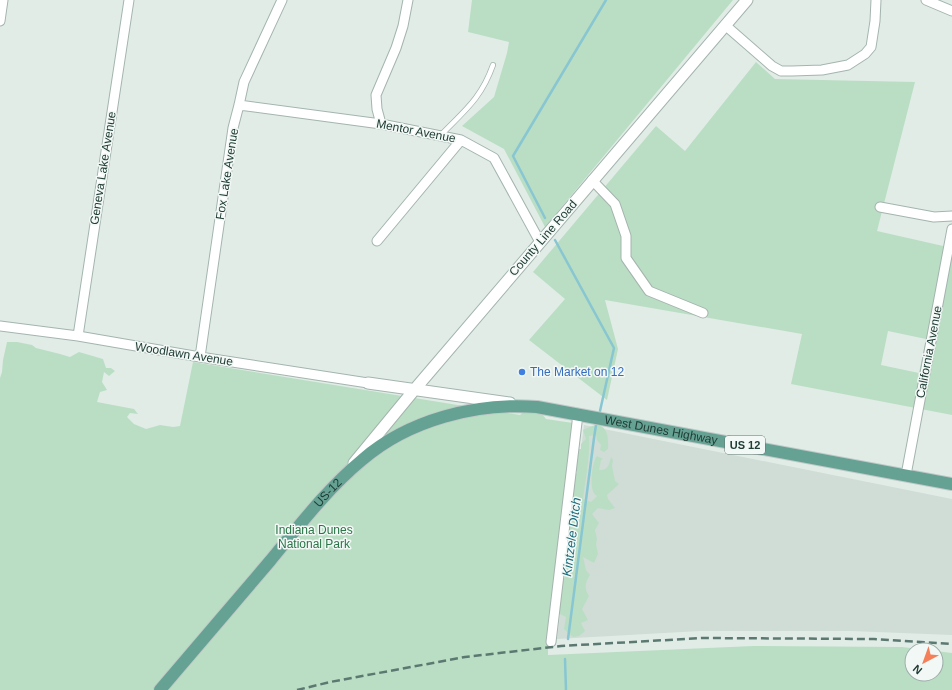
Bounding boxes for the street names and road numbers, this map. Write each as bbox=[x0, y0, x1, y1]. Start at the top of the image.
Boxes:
street label: Geneva Lake Avenue bbox=[87, 110, 119, 226]
street label: Mentor Avenue bbox=[375, 116, 457, 146]
street label: Fox Lake Avenue bbox=[213, 127, 241, 221]
street label: County Line Road bbox=[506, 197, 580, 279]
street label: California Avenue bbox=[913, 304, 945, 399]
street label: Woodlawn Avenue bbox=[134, 339, 234, 369]
street label: West Dunes Highway bbox=[604, 413, 719, 447]
road number: US 12 bbox=[725, 436, 765, 454]
street label: US-12 bbox=[311, 475, 345, 510]

